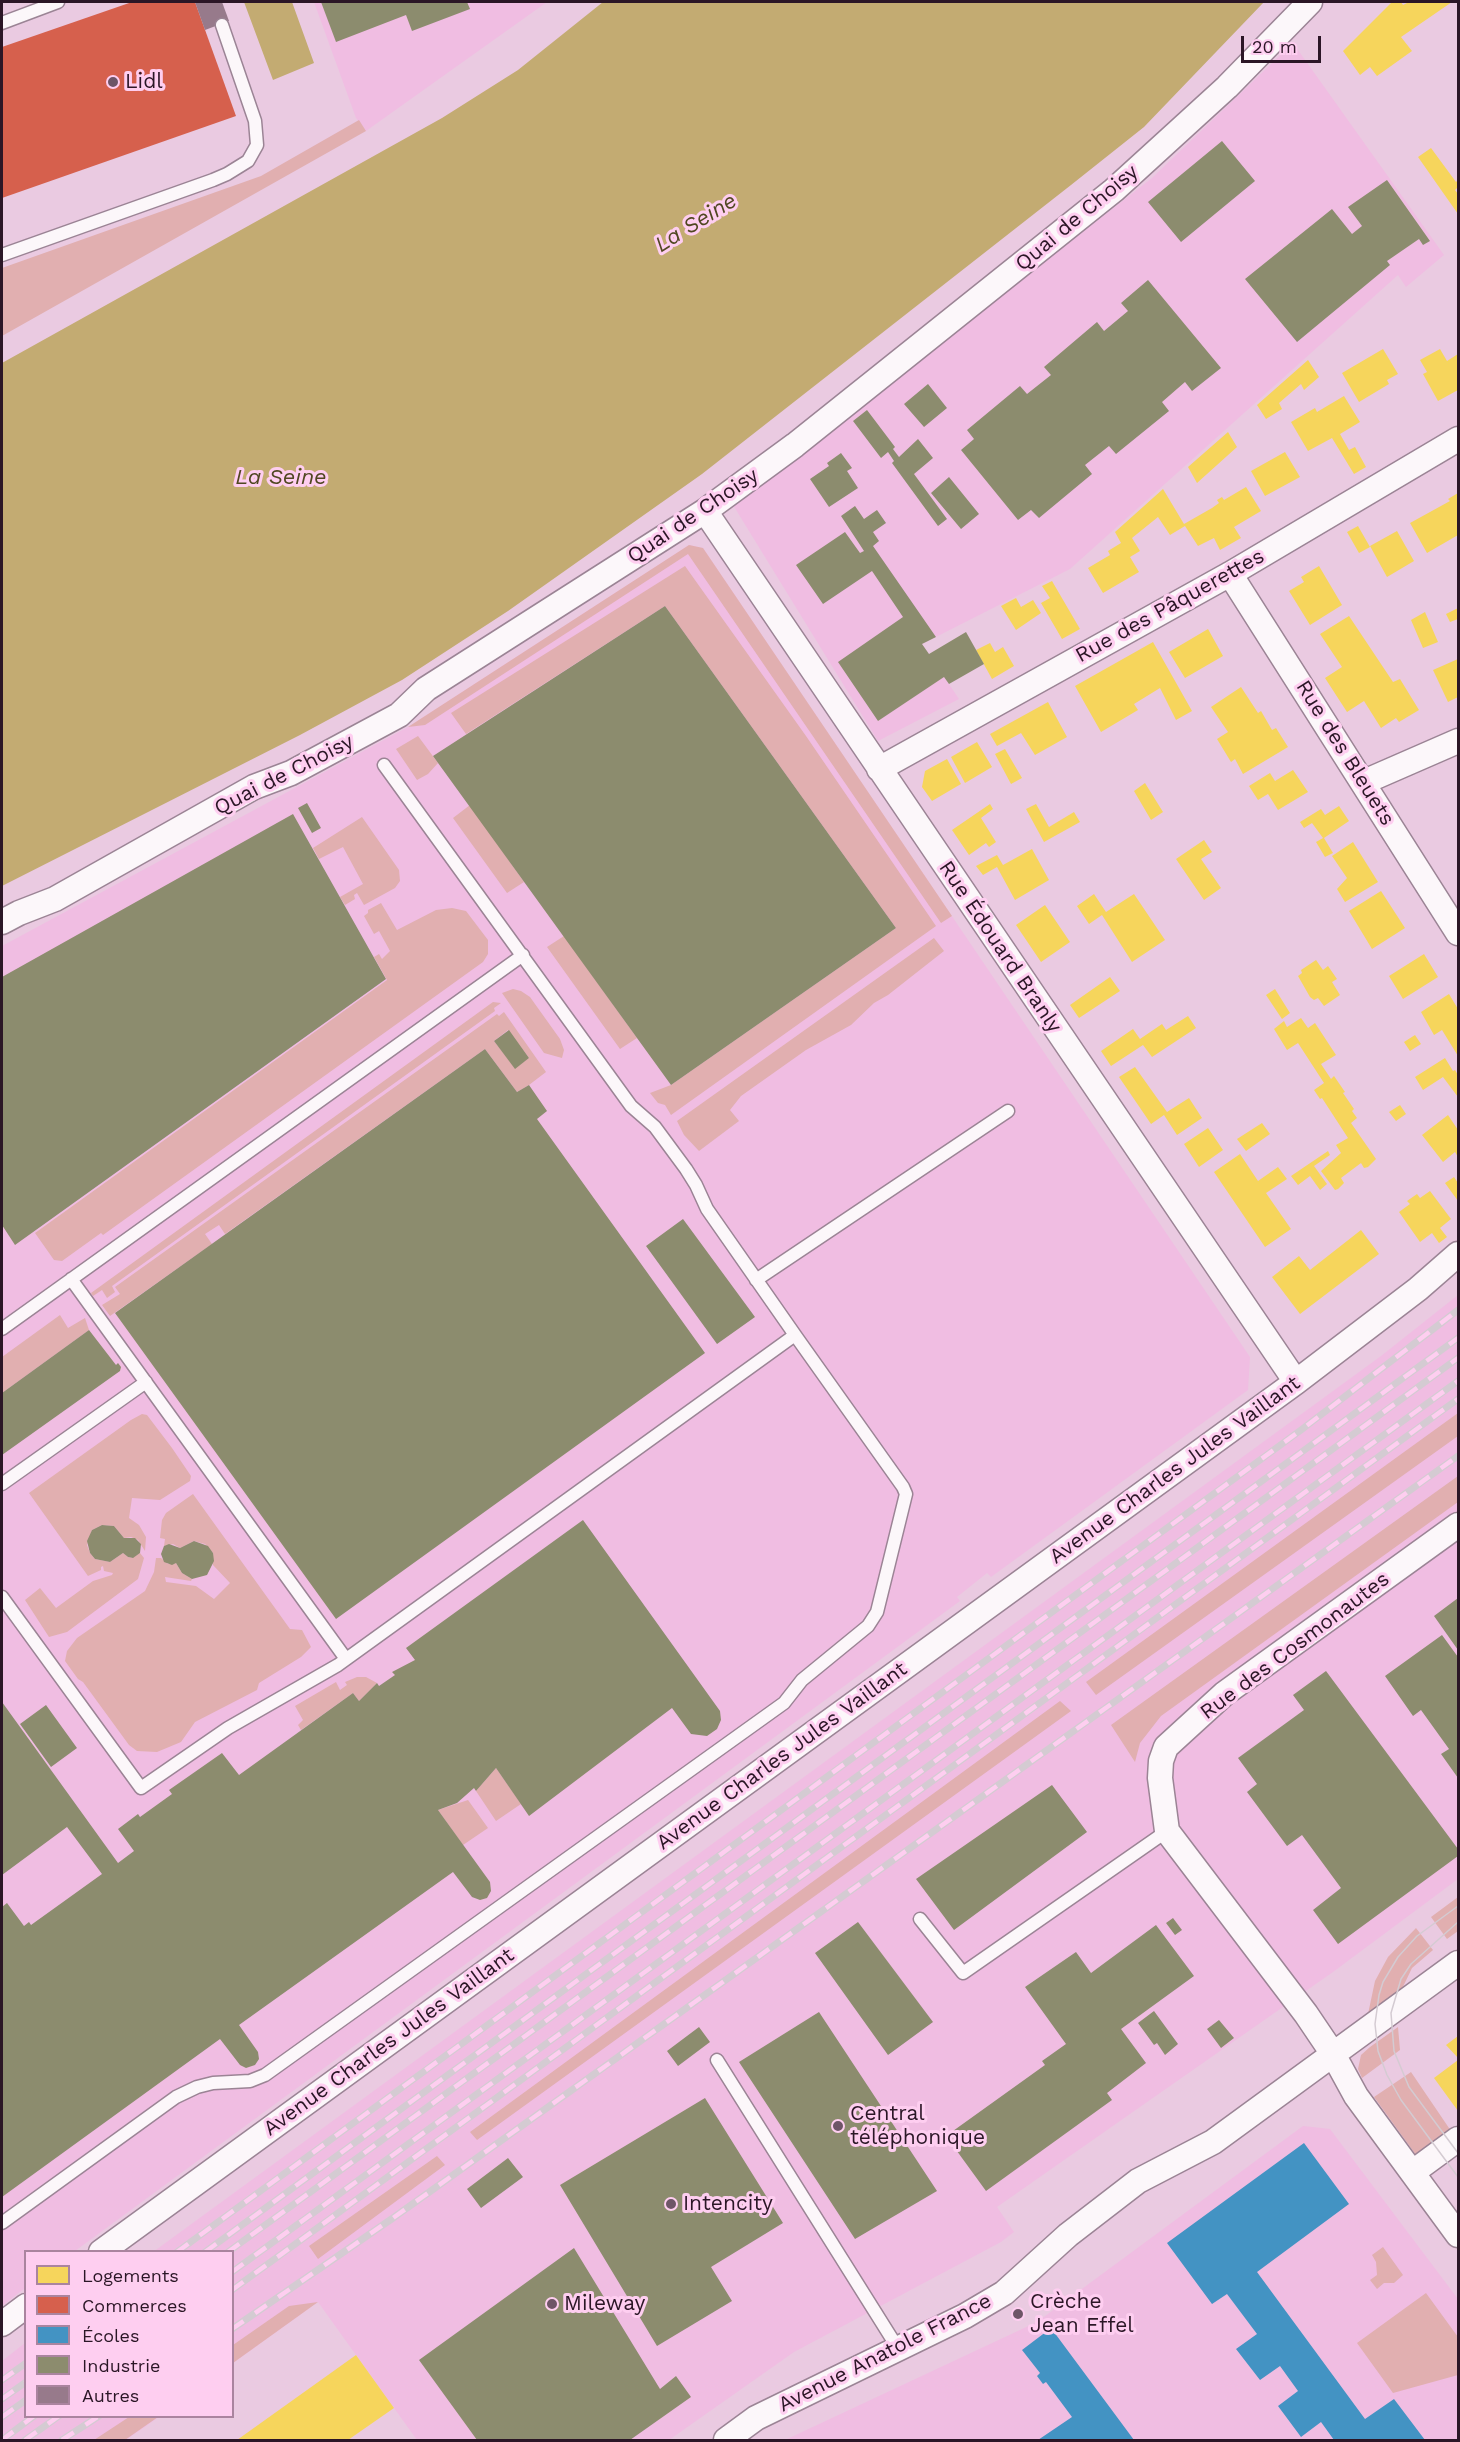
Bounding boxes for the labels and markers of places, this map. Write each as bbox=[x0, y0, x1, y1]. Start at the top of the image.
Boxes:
place label: Lidl bbox=[125, 69, 163, 95]
marker: Lidl bbox=[106, 75, 120, 89]
place label: Central téléphonique bbox=[850, 2101, 985, 2151]
marker: Central téléphonique bbox=[831, 2119, 845, 2133]
place label: Intencity bbox=[683, 2191, 773, 2217]
marker: Intencity bbox=[664, 2197, 678, 2211]
place label: Crèche Jean Effel bbox=[1030, 2289, 1134, 2339]
place label: Mileway bbox=[564, 2291, 645, 2317]
marker: Mileway bbox=[545, 2297, 559, 2311]
marker: Crèche Jean Effel bbox=[1011, 2307, 1025, 2321]

